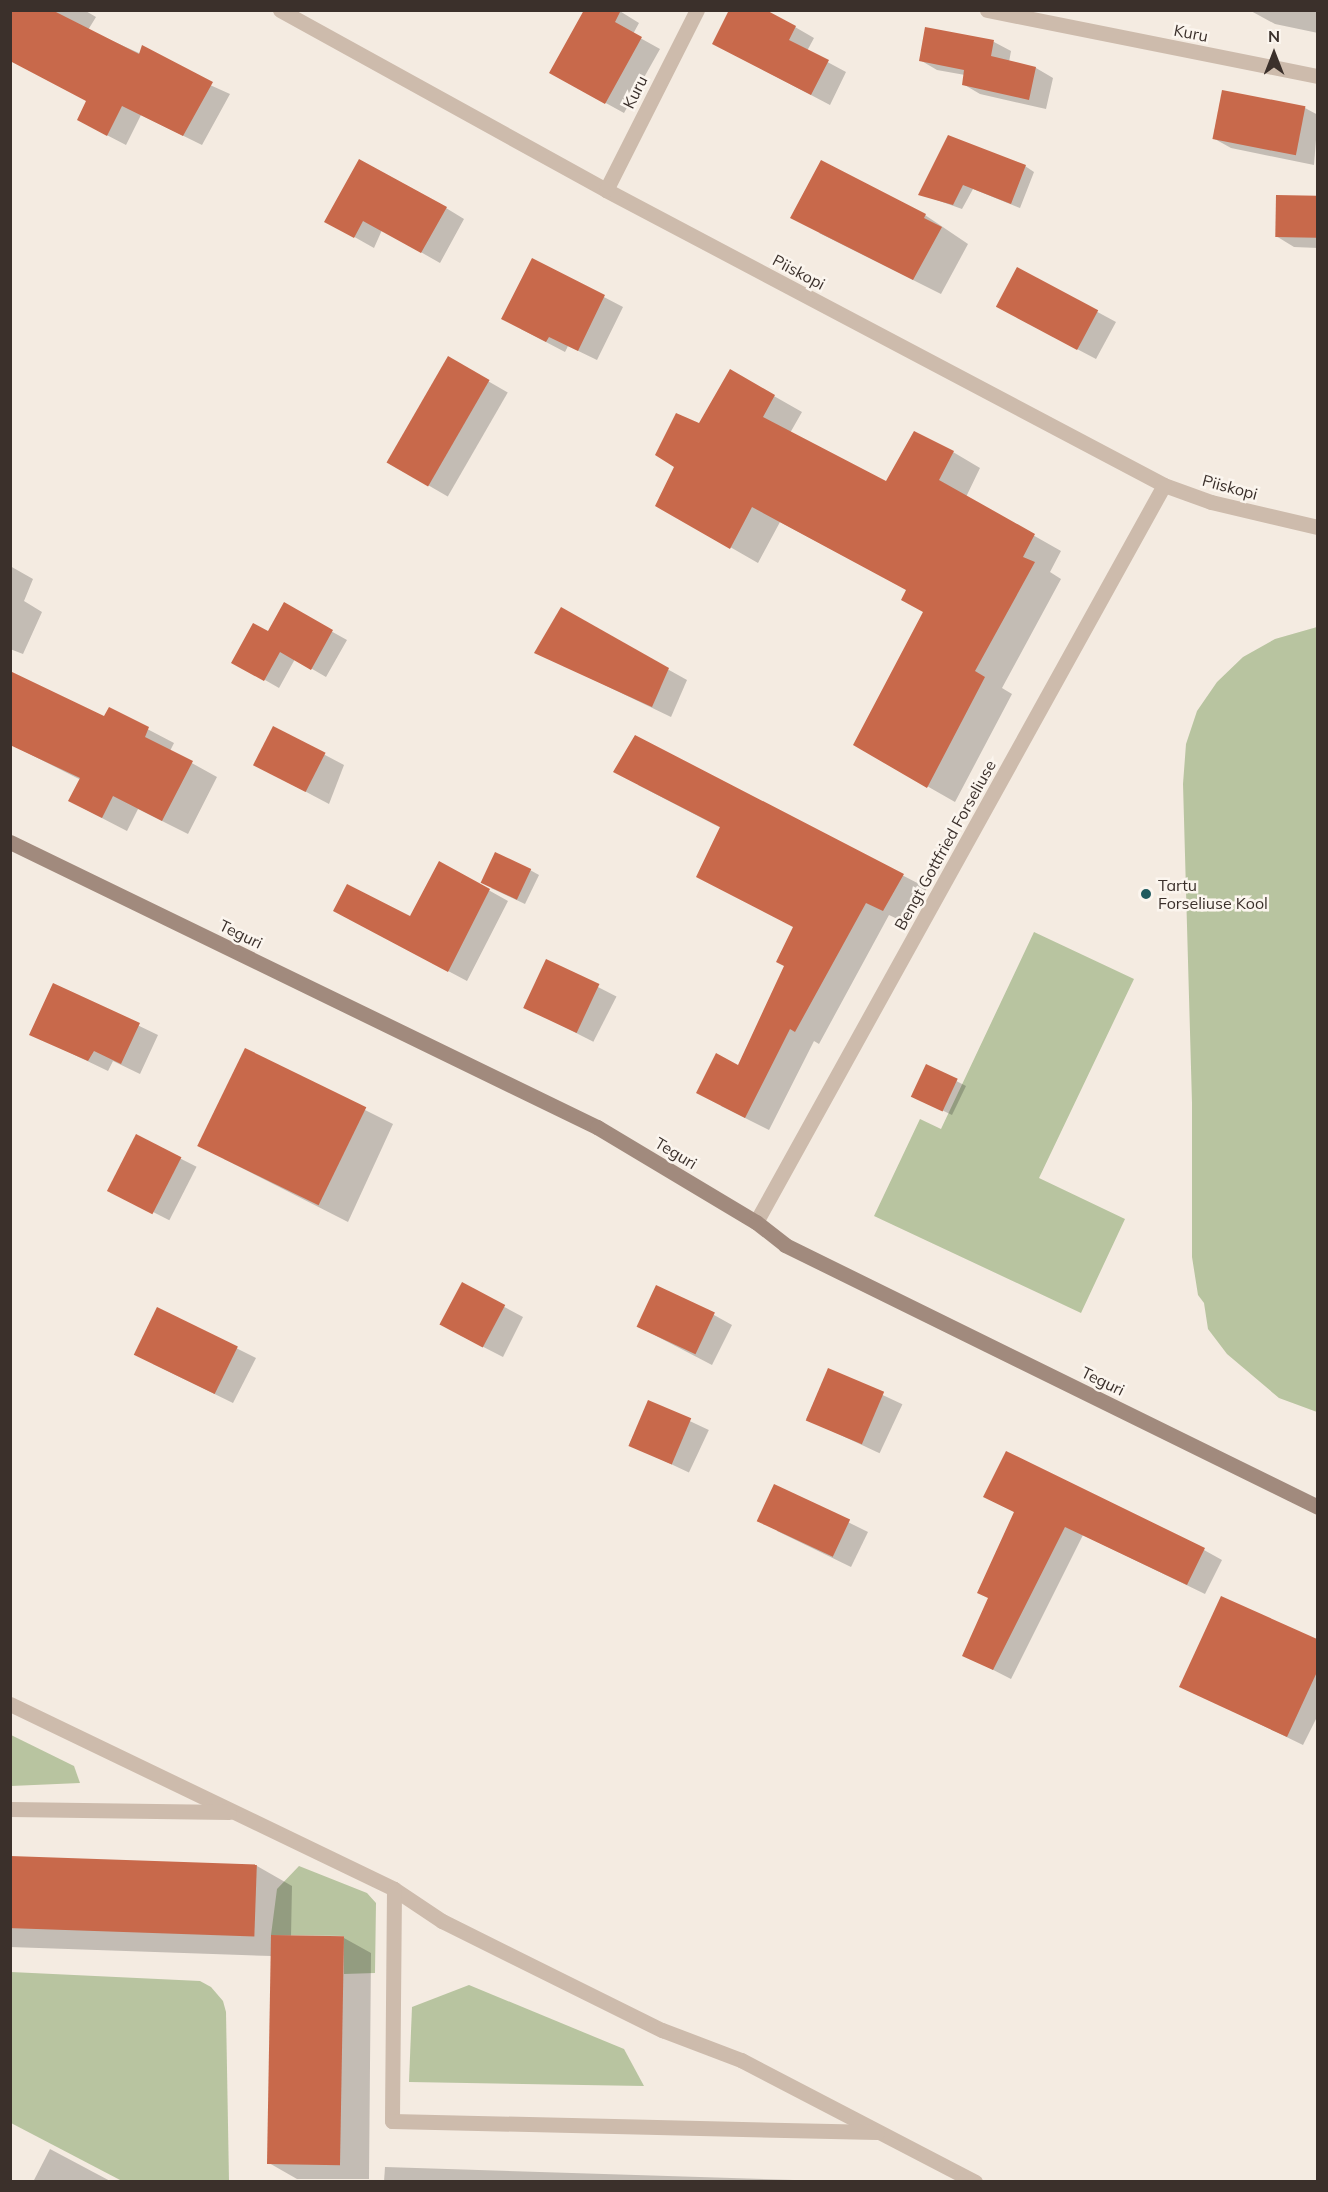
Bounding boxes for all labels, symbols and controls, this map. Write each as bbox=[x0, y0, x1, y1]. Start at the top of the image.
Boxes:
street label: Kuru bbox=[1172, 20, 1210, 46]
north arrow bbox=[1244, 24, 1304, 84]
text: N bbox=[1268, 26, 1280, 46]
street label: Kuru bbox=[619, 72, 651, 112]
street label: Piiskopi bbox=[770, 250, 828, 294]
street label: Piiskopi bbox=[1200, 470, 1260, 504]
street label: Bengt Gottfried Forseliuse bbox=[890, 757, 1000, 933]
place label: Tartu Forseliuse Kool bbox=[1158, 875, 1268, 913]
marker: Tartu Forseliuse Kool bbox=[1139, 887, 1153, 901]
street label: Teguri bbox=[216, 915, 266, 953]
street label: Teguri bbox=[651, 1133, 701, 1173]
street label: Teguri bbox=[1078, 1362, 1128, 1400]

